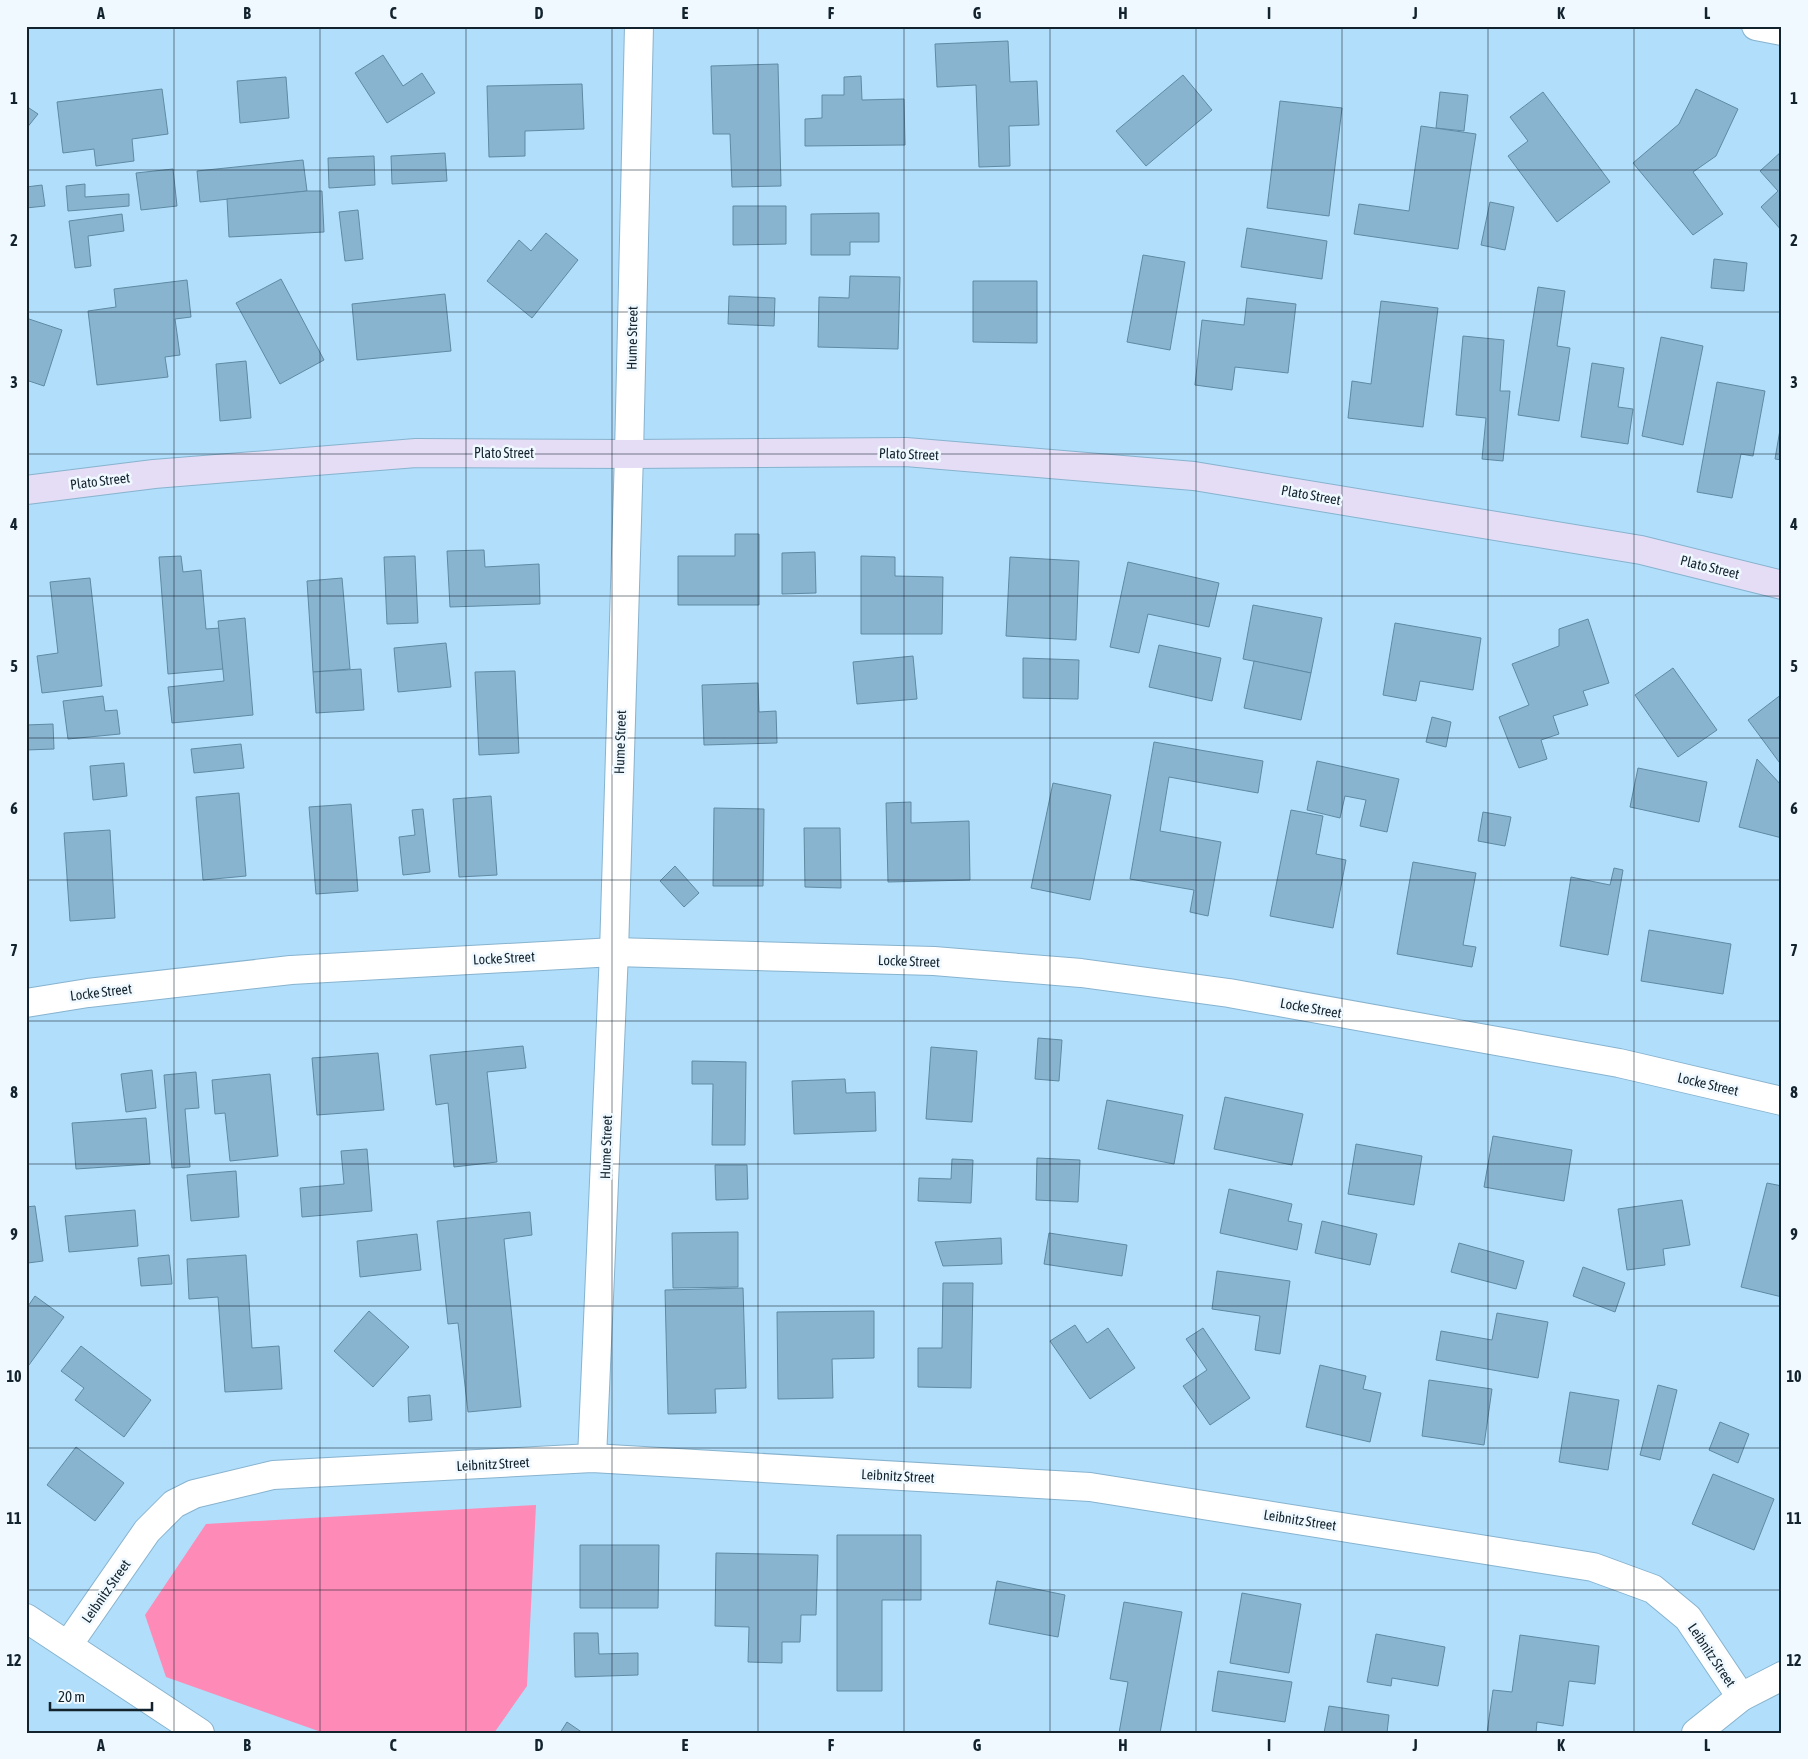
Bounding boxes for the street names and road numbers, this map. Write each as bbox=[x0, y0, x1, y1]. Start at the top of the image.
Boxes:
street label: Hume Street bbox=[623, 306, 641, 370]
street label: Plato Street bbox=[474, 445, 534, 461]
street label: Plato Street bbox=[879, 445, 939, 463]
street label: Plato Street bbox=[69, 469, 131, 493]
street label: Plato Street bbox=[1280, 482, 1342, 508]
street label: Plato Street bbox=[1679, 552, 1741, 582]
street label: Hume Street bbox=[611, 710, 629, 774]
street label: Locke Street bbox=[473, 948, 535, 968]
street label: Locke Street bbox=[878, 952, 940, 970]
street label: Locke Street bbox=[69, 980, 133, 1004]
street label: Locke Street bbox=[1279, 995, 1343, 1021]
street label: Locke Street bbox=[1676, 1069, 1740, 1099]
street label: Hume Street bbox=[597, 1115, 615, 1179]
street label: Leibnitz Street bbox=[456, 1454, 530, 1474]
street label: Leibnitz Street bbox=[861, 1466, 935, 1486]
street label: Leibnitz Street bbox=[1263, 1506, 1337, 1534]
street label: Leibnitz Street bbox=[78, 1556, 134, 1626]
street label: Leibnitz Street bbox=[1685, 1620, 1739, 1690]

